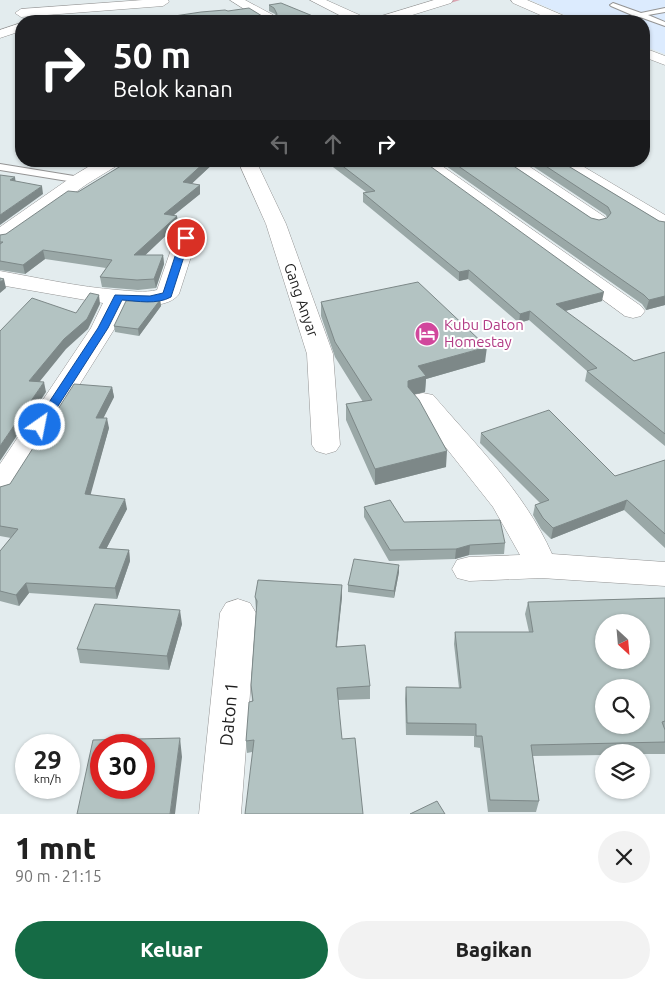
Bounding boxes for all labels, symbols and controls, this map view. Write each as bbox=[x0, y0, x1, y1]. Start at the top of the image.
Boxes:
icon: right bbox=[30, 35, 95, 100]
text: 50 m bbox=[113, 35, 191, 75]
text: Belok kanan bbox=[113, 76, 233, 101]
icon: left bbox=[266, 130, 294, 158]
icon: ahead bbox=[319, 130, 347, 158]
icon: right bbox=[372, 130, 400, 158]
pin bbox=[165, 217, 207, 259]
icon: arrive bbox=[172, 224, 200, 252]
street label: Gang Anyar bbox=[281, 261, 322, 339]
place label: Kubu Daton Homestay bbox=[444, 316, 524, 350]
hotel icon: Kubu Daton Homestay bbox=[414, 321, 440, 347]
position arrow bbox=[13, 398, 65, 450]
north arrow bbox=[595, 614, 650, 669]
map controls bbox=[595, 614, 650, 799]
button: search bbox=[595, 679, 650, 734]
street label: Daton 1 bbox=[215, 681, 241, 747]
speed limit sign: 30 bbox=[90, 734, 155, 799]
button: layers bbox=[595, 744, 650, 799]
text: 29 bbox=[33, 746, 62, 774]
text: km/h bbox=[34, 772, 61, 785]
text: 1 mnt bbox=[15, 831, 96, 865]
button: close bbox=[598, 831, 650, 883]
text: 90 m · 21:15 bbox=[15, 867, 102, 885]
button: Keluar bbox=[15, 921, 328, 979]
button: Bagikan bbox=[338, 921, 650, 979]

